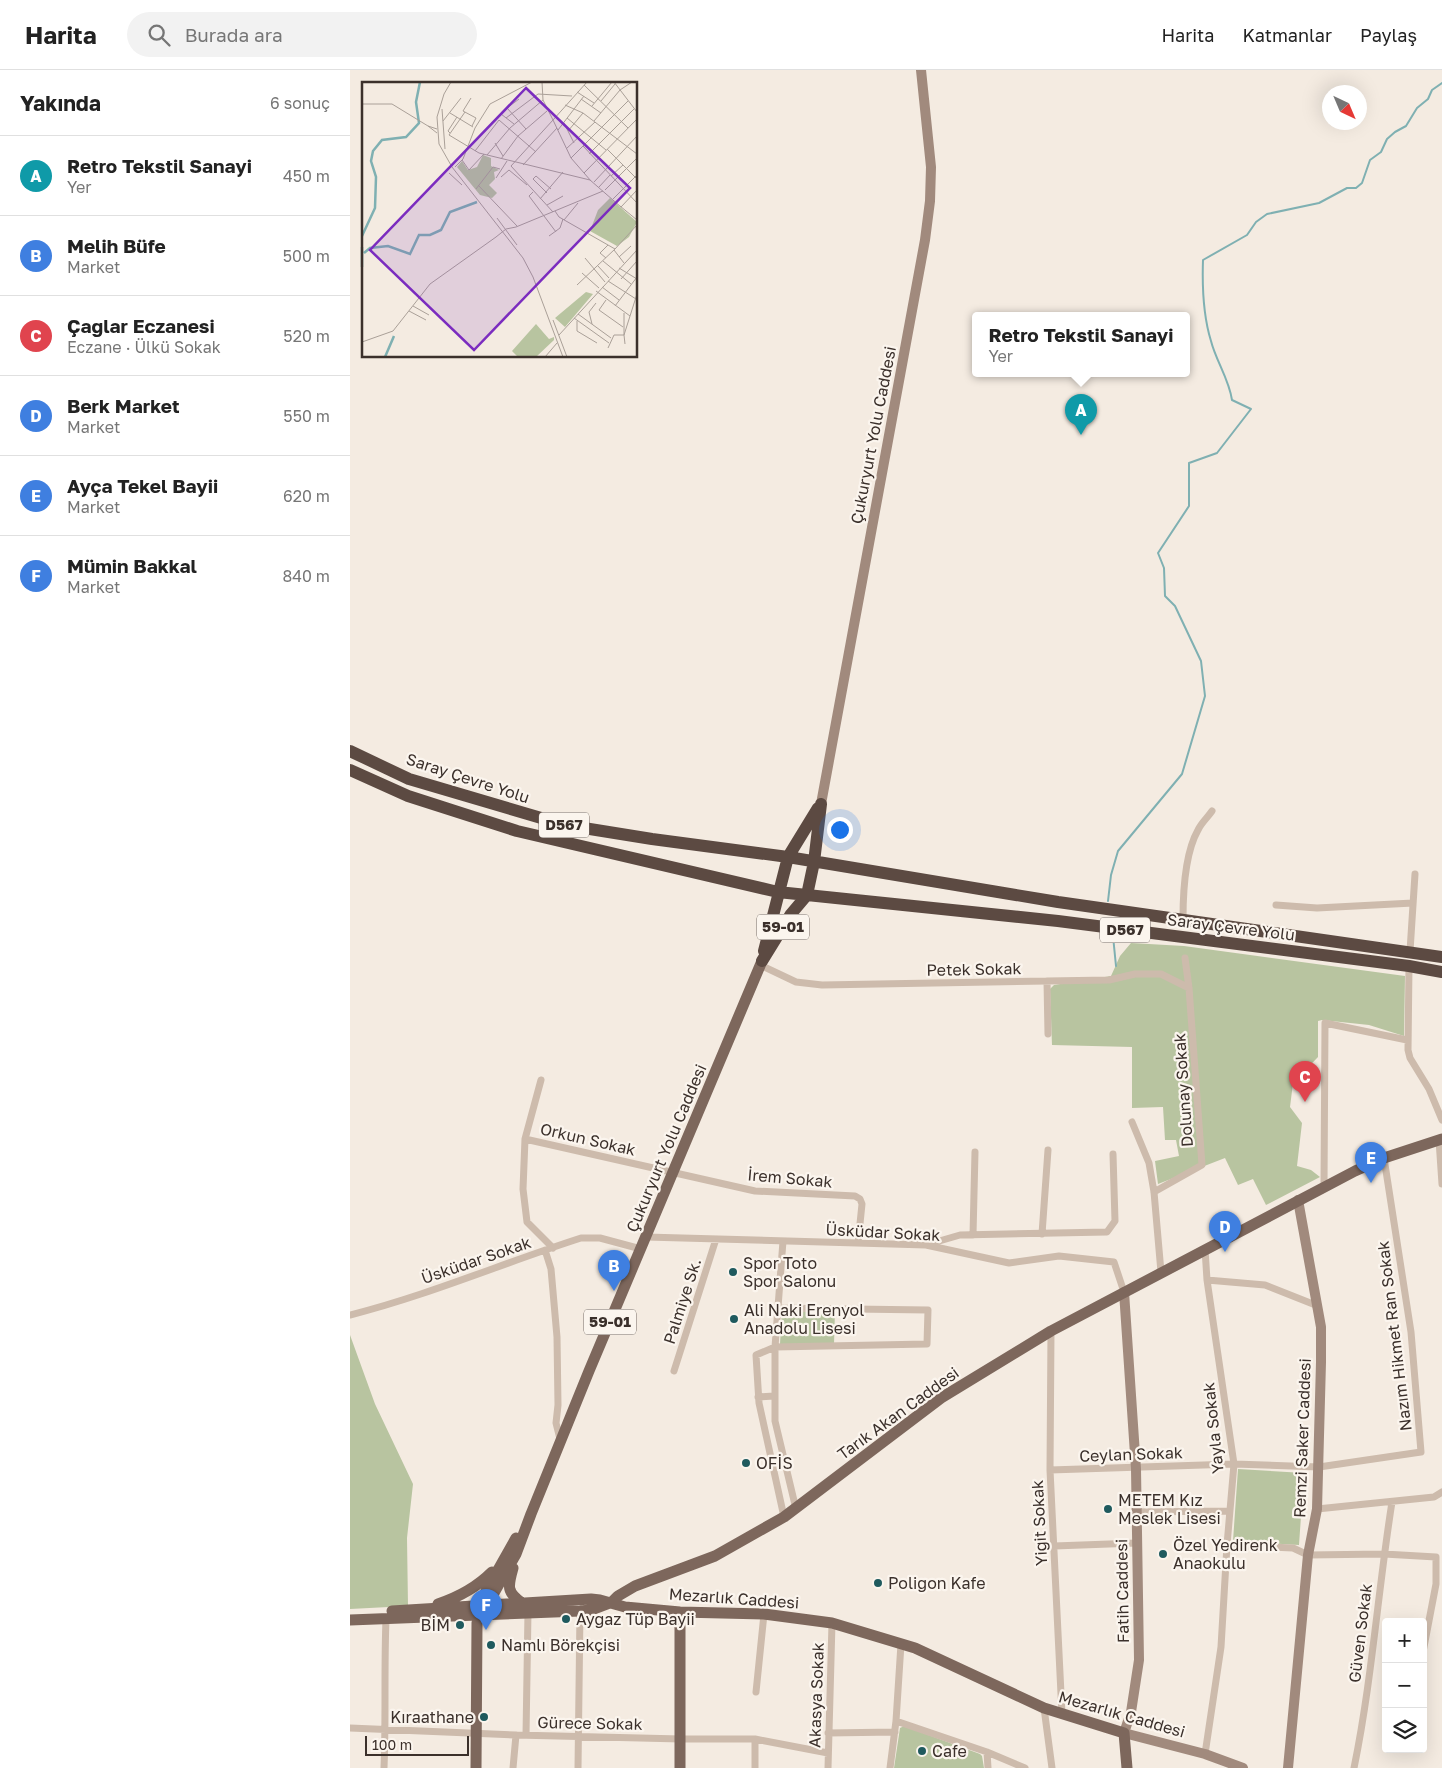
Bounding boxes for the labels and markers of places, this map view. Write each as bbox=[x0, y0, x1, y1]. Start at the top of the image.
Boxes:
pin: A bbox=[1065, 394, 1097, 435]
pin: C bbox=[1289, 1061, 1321, 1102]
pin: E bbox=[1355, 1142, 1387, 1183]
pin: D bbox=[1209, 1211, 1241, 1252]
pin: B bbox=[598, 1250, 630, 1291]
place label: Spor Toto Spor Salonu bbox=[743, 1253, 836, 1291]
marker: Spor Toto Spor Salonu bbox=[727, 1266, 739, 1278]
place label: Ali Naki Erenyol Anadolu Lisesi bbox=[744, 1300, 864, 1338]
marker: Ali Naki Erenyol Anadolu Lisesi bbox=[728, 1313, 740, 1325]
place label: OFİS bbox=[756, 1453, 793, 1473]
marker: OFİS bbox=[740, 1457, 752, 1469]
place label: METEM Kız Meslek Lisesi bbox=[1118, 1490, 1221, 1528]
marker: METEM Kız Meslek Lisesi bbox=[1102, 1503, 1114, 1515]
place label: Özel Yedirenk Anaokulu bbox=[1173, 1535, 1278, 1573]
marker: Özel Yedirenk Anaokulu bbox=[1157, 1548, 1169, 1560]
place label: Poligon Kafe bbox=[888, 1573, 986, 1593]
marker: Poligon Kafe bbox=[872, 1577, 884, 1589]
pin: F bbox=[470, 1589, 502, 1630]
place label: Aygaz Tüp Bayii bbox=[576, 1609, 695, 1629]
marker: Aygaz Tüp Bayii bbox=[560, 1613, 572, 1625]
place label: BİM bbox=[420, 1615, 450, 1635]
marker: BİM bbox=[454, 1619, 466, 1631]
place label: Namlı Börekçisi bbox=[501, 1635, 620, 1655]
marker: Namlı Börekçisi bbox=[485, 1639, 497, 1651]
place label: Kıraathane bbox=[390, 1707, 474, 1727]
marker: Kıraathane bbox=[478, 1711, 490, 1723]
place label: Cafe bbox=[932, 1741, 967, 1761]
marker: Cafe bbox=[916, 1745, 928, 1757]

